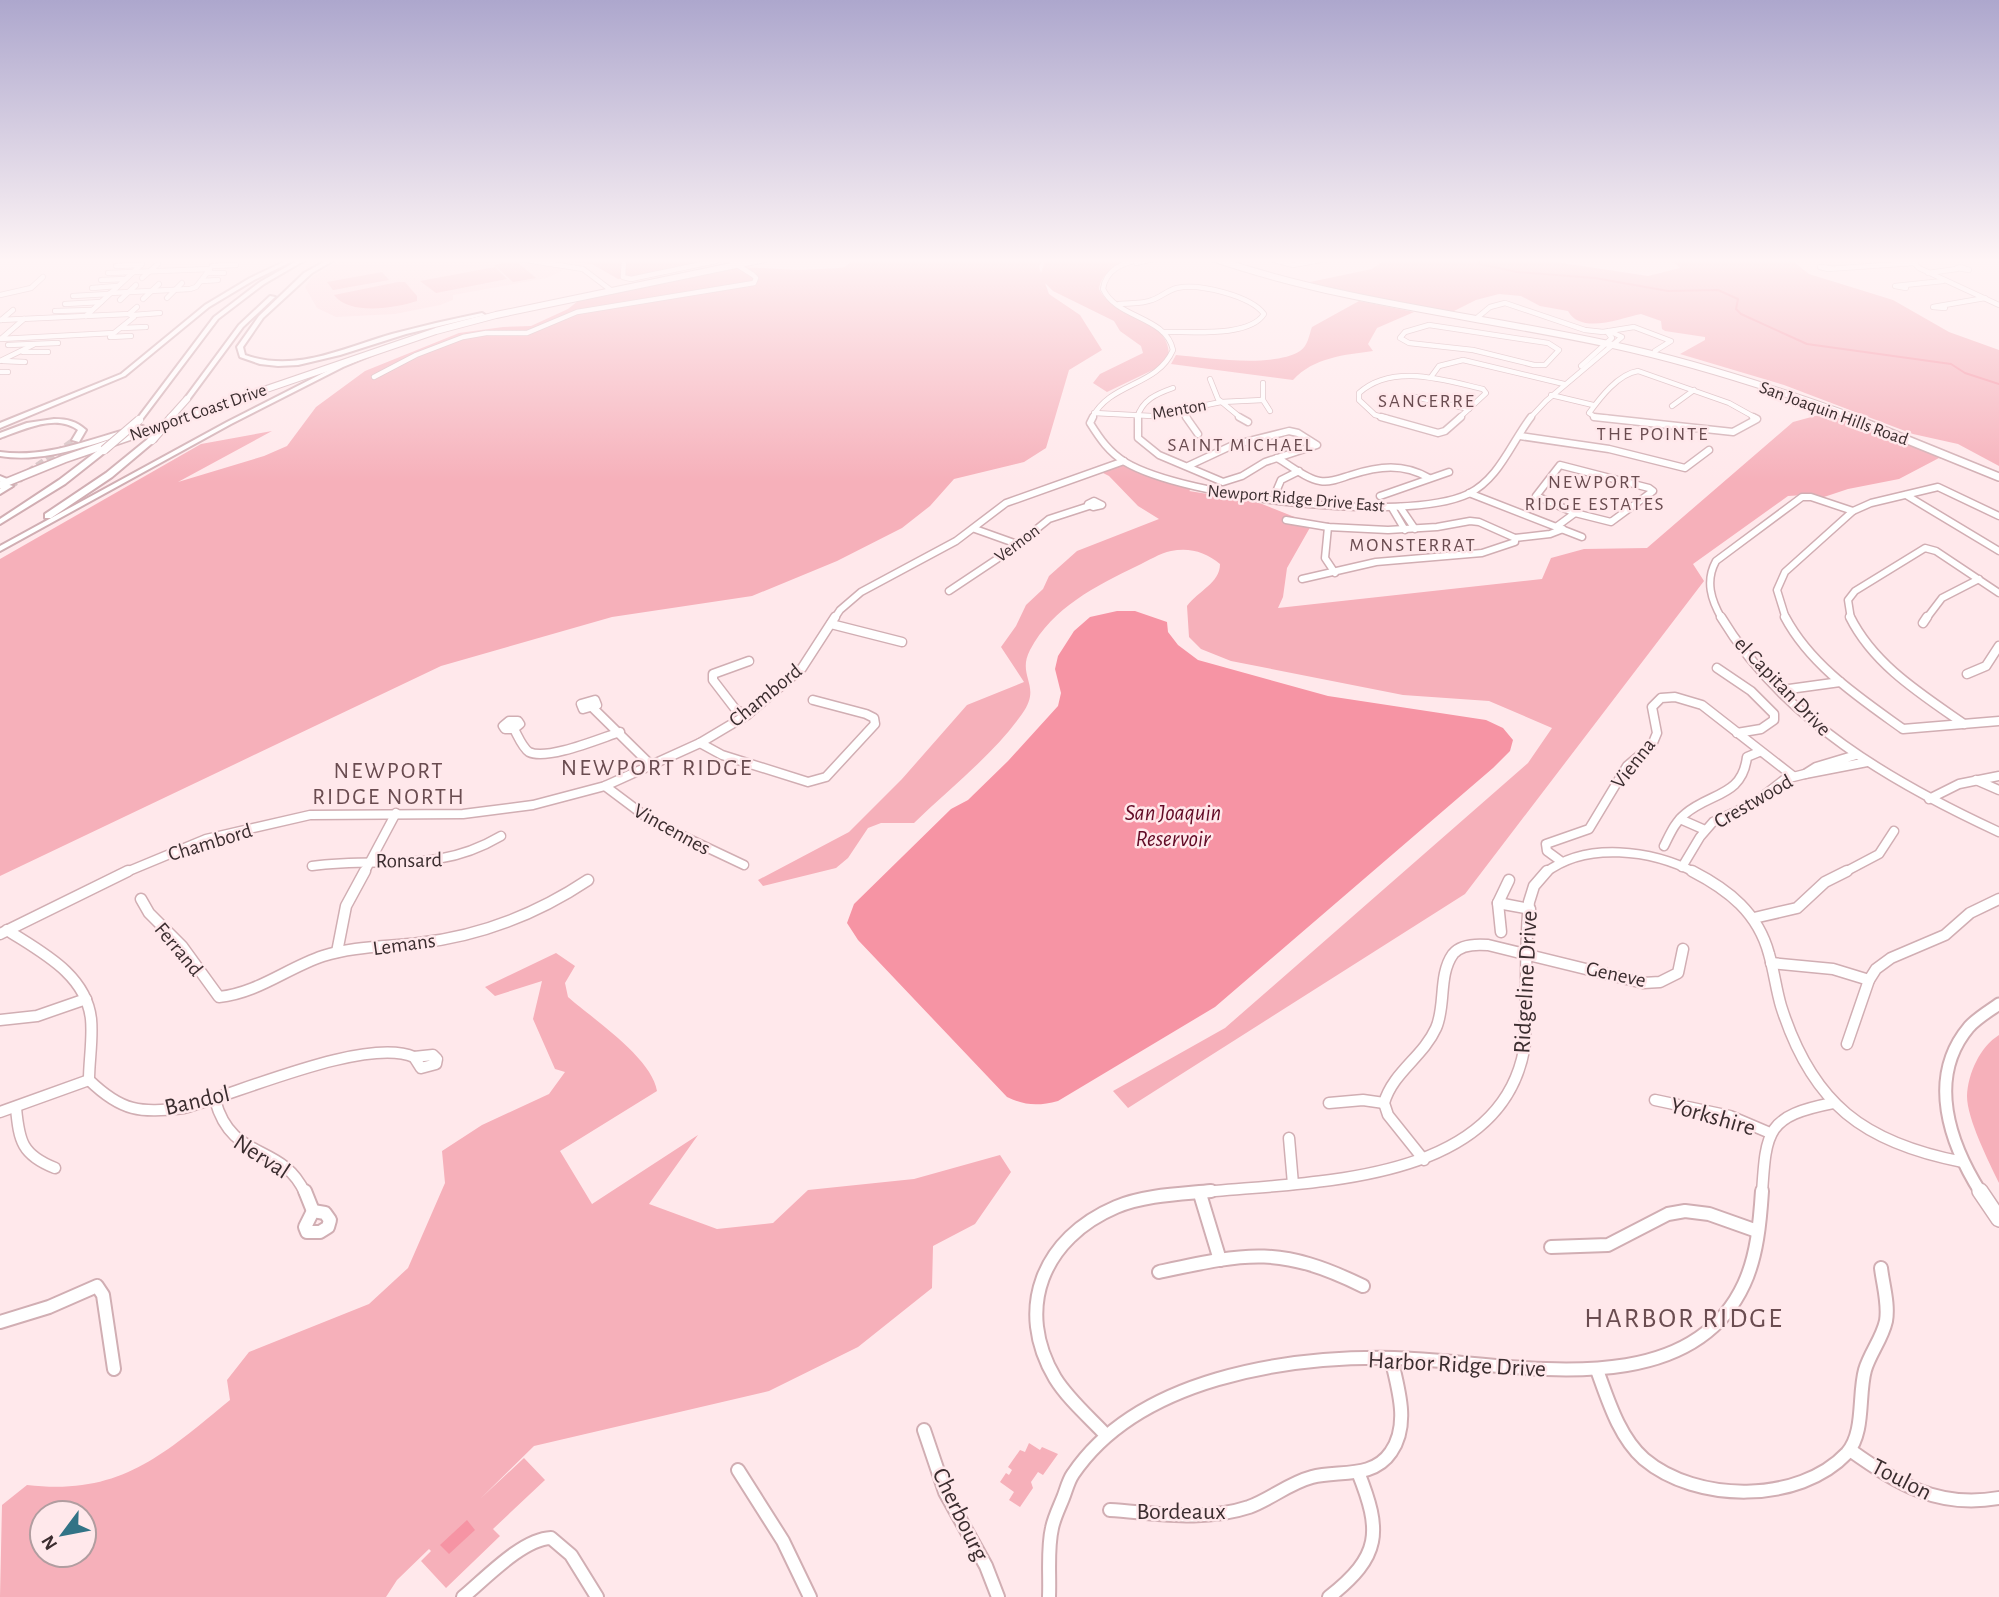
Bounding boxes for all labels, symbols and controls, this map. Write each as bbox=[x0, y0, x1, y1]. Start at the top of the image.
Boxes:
street label: San Joaquin Hills Road bbox=[1757, 379, 1910, 449]
street label: Newport Coast Drive bbox=[127, 381, 269, 445]
district label: SANCERRE bbox=[1378, 392, 1476, 411]
street label: Menton bbox=[1151, 396, 1208, 424]
district label: THE POINTE bbox=[1597, 425, 1709, 444]
district label: SAINT MICHAEL bbox=[1168, 436, 1314, 455]
district label: NEWPORT RIDGE ESTATES bbox=[1524, 473, 1666, 514]
street label: Newport Ridge Drive East bbox=[1207, 482, 1386, 516]
street label: Vernon bbox=[992, 521, 1043, 566]
district label: MONSTERRAT bbox=[1349, 536, 1477, 555]
street label: el Capitan Drive bbox=[1730, 633, 1835, 740]
street label: Chambord bbox=[725, 660, 806, 731]
street label: Vienna bbox=[1607, 734, 1660, 793]
district label: NEWPORT RIDGE bbox=[561, 756, 753, 780]
district label: NEWPORT RIDGE NORTH bbox=[312, 760, 466, 809]
street label: Crestwood bbox=[1710, 771, 1796, 832]
street label: Vincennes bbox=[630, 800, 714, 859]
water label: San Joaquin Reservoir bbox=[1125, 802, 1221, 851]
street label: Chambord bbox=[166, 820, 255, 865]
street label: Ronsard bbox=[375, 849, 443, 872]
street label: Ridgeline Drive bbox=[1510, 910, 1542, 1054]
street label: Ferrand bbox=[150, 919, 207, 980]
street label: Lemans bbox=[371, 930, 437, 959]
street label: Geneve bbox=[1584, 958, 1648, 991]
street label: Bandol bbox=[162, 1082, 232, 1120]
street label: Yorkshire bbox=[1667, 1093, 1758, 1141]
street label: Nerval bbox=[229, 1130, 294, 1184]
district label: HARBOR RIDGE bbox=[1584, 1305, 1784, 1333]
street label: Harbor Ridge Drive bbox=[1367, 1348, 1547, 1382]
street label: Toulon bbox=[1868, 1455, 1936, 1505]
street label: Cherbourg bbox=[928, 1465, 993, 1565]
north arrow bbox=[28, 1499, 98, 1569]
street label: Bordeaux bbox=[1136, 1500, 1226, 1524]
text: N bbox=[38, 1532, 61, 1553]

